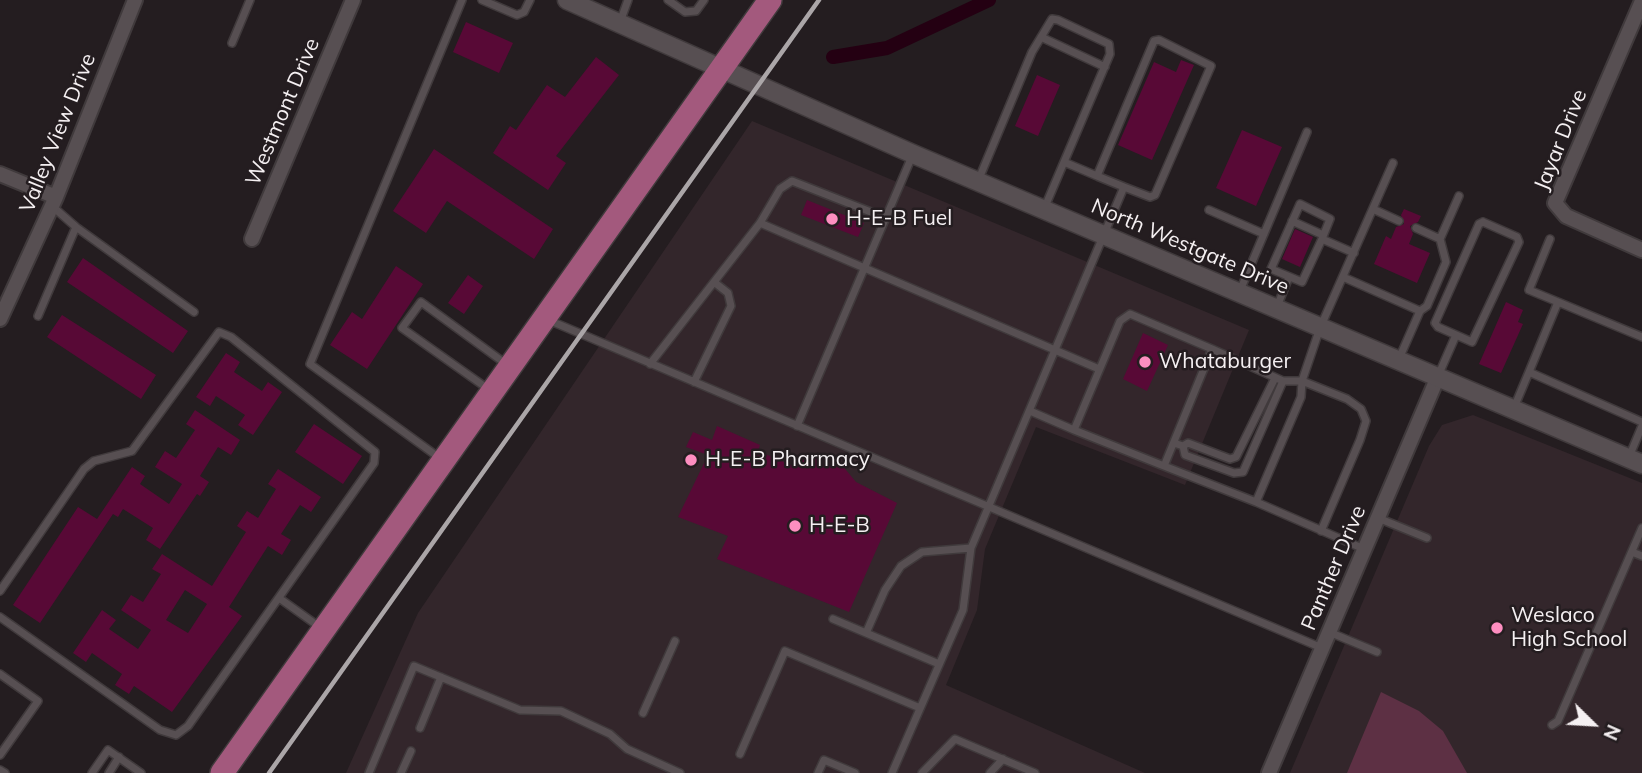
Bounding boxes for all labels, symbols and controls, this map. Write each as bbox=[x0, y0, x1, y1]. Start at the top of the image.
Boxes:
street label: Westmont Drive bbox=[241, 35, 325, 189]
street label: Valley View Drive bbox=[15, 50, 101, 216]
street label: Jayar Drive bbox=[1529, 86, 1593, 194]
street label: North Westgate Drive bbox=[1087, 194, 1293, 300]
place label: H-E-B Fuel bbox=[846, 206, 952, 232]
marker: H-E-B Fuel bbox=[824, 211, 840, 227]
place label: Whataburger bbox=[1159, 349, 1291, 375]
marker: Whataburger bbox=[1137, 354, 1153, 370]
place label: H-E-B Pharmacy bbox=[705, 447, 870, 473]
marker: H-E-B Pharmacy bbox=[683, 452, 699, 468]
street label: Panther Drive bbox=[1296, 502, 1372, 634]
place label: H-E-B bbox=[809, 513, 870, 539]
marker: H-E-B bbox=[787, 518, 803, 534]
place label: Weslaco High School bbox=[1511, 603, 1627, 653]
marker: Weslaco High School bbox=[1489, 620, 1505, 636]
north arrow bbox=[1558, 689, 1628, 759]
text: N bbox=[1598, 721, 1626, 744]

